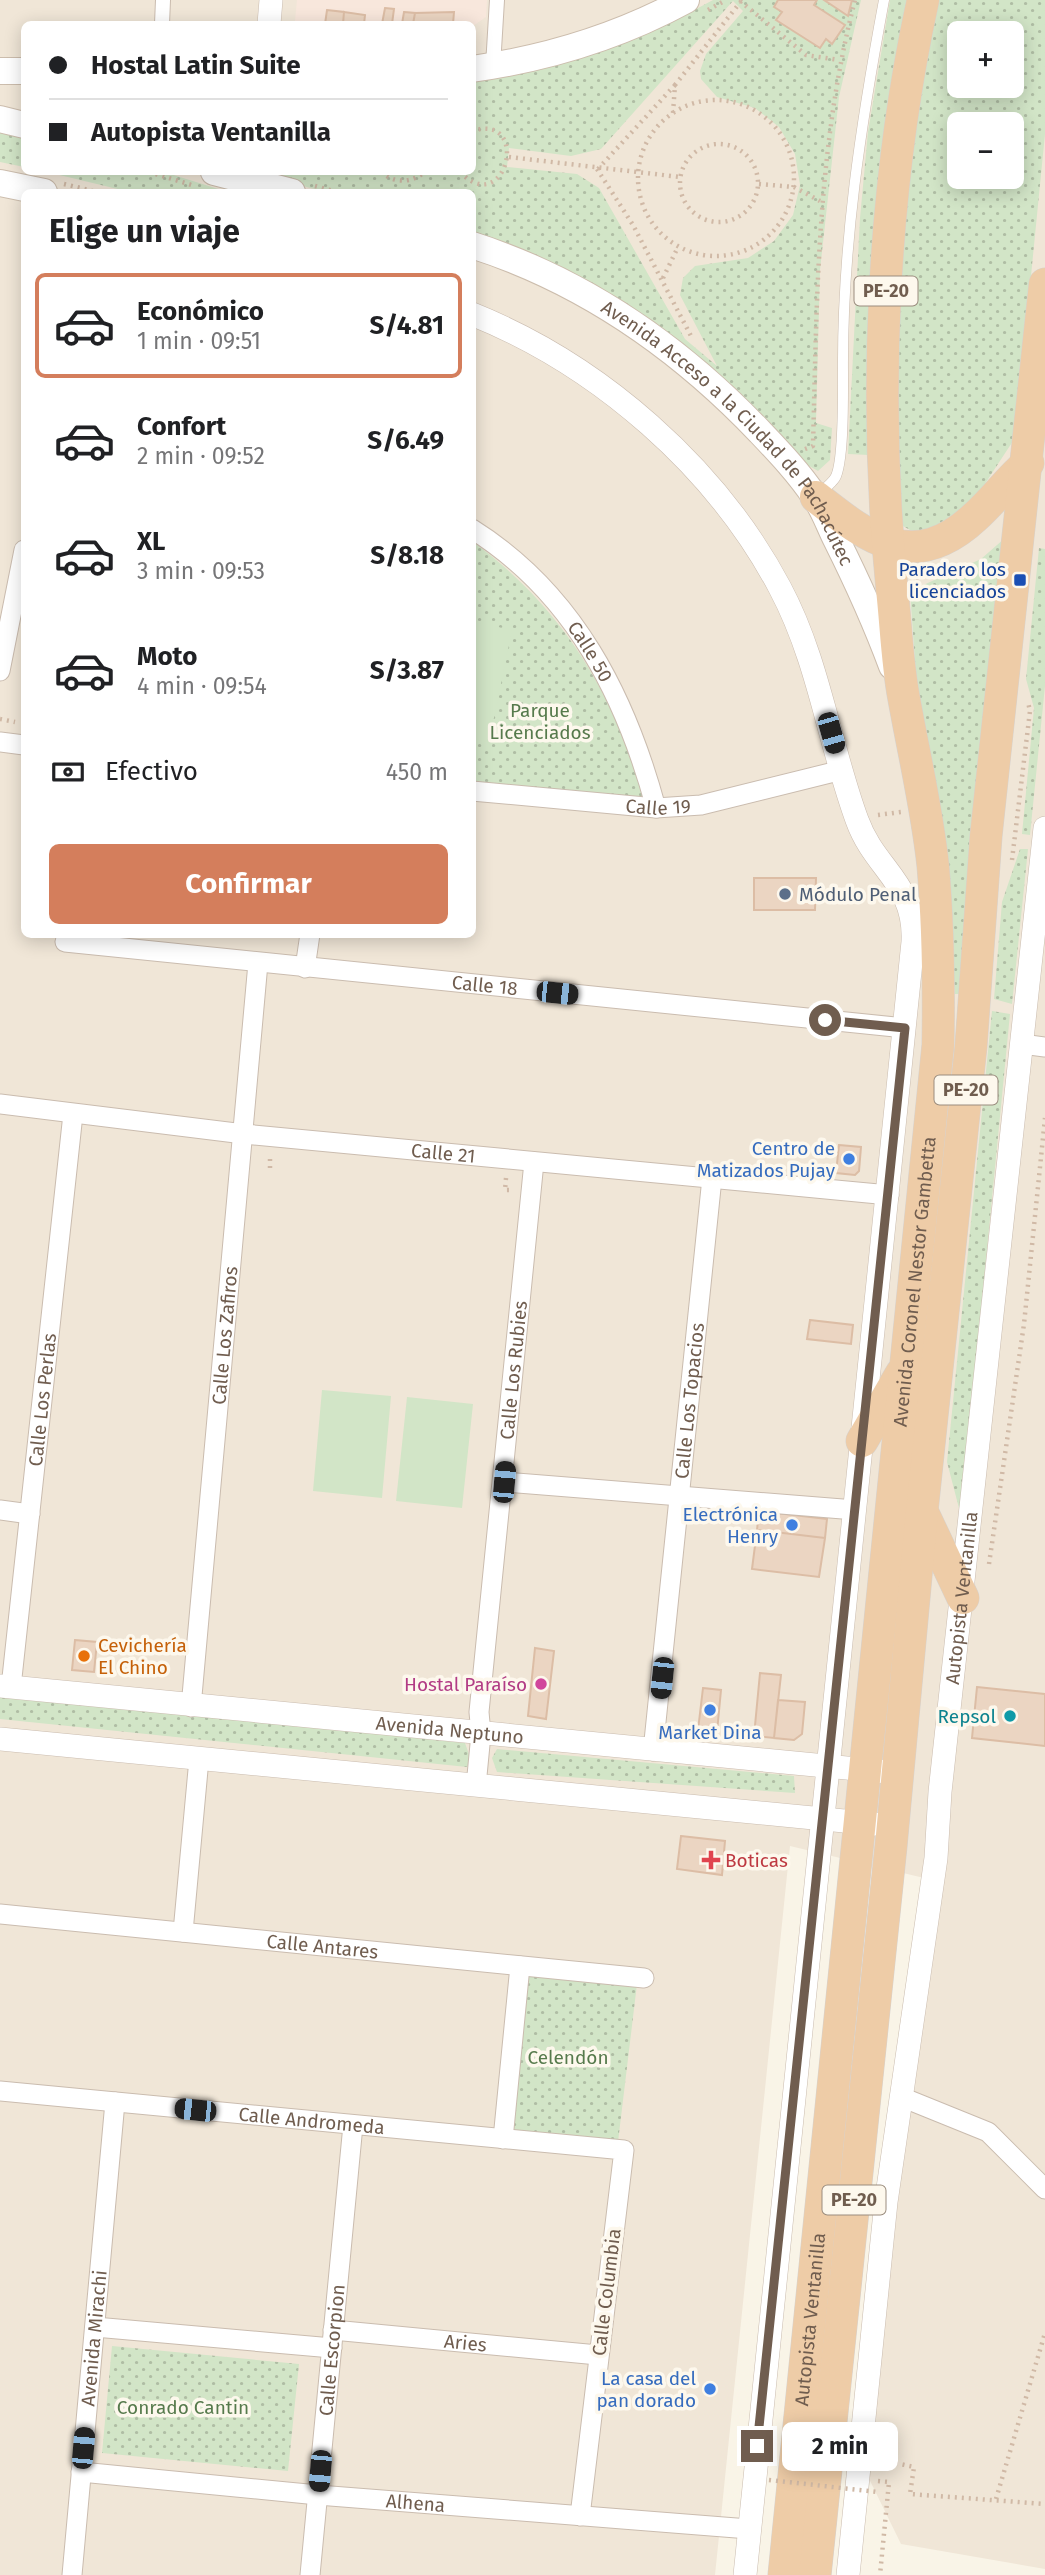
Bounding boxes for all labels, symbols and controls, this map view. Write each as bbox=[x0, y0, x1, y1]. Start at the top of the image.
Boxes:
map controls bbox=[947, 21, 1024, 189]
button: + bbox=[947, 21, 1024, 98]
text: Hostal Latin Suite bbox=[91, 50, 301, 81]
button: − bbox=[947, 112, 1024, 189]
text: Autopista Ventanilla bbox=[91, 117, 331, 148]
text: Elige un viaje bbox=[49, 212, 240, 250]
road number: PE-20 bbox=[854, 276, 917, 306]
icon: car bbox=[53, 294, 116, 357]
street label: Avenida Acceso a la Ciudad de Pachacútec bbox=[597, 295, 858, 569]
text: Económico bbox=[137, 296, 264, 327]
text: S/4.81 bbox=[370, 310, 444, 341]
text: 1 min · 09:51 bbox=[137, 327, 261, 355]
icon: car bbox=[53, 409, 116, 472]
text: Confort bbox=[137, 411, 226, 442]
text: S/6.49 bbox=[367, 425, 444, 456]
text: 2 min · 09:52 bbox=[137, 442, 265, 470]
icon: car bbox=[53, 524, 116, 587]
text: XL bbox=[137, 526, 165, 557]
text: S/8.18 bbox=[370, 540, 444, 571]
text: 3 min · 09:53 bbox=[137, 557, 265, 585]
place label: Paradero los licenciados bbox=[899, 558, 1006, 603]
marker: Paradero los licenciados bbox=[1012, 572, 1028, 588]
street label: Calle 50 bbox=[563, 617, 617, 686]
icon: car bbox=[53, 639, 116, 702]
text: Moto bbox=[137, 641, 197, 672]
text: S/3.87 bbox=[370, 655, 444, 686]
text: 4 min · 09:54 bbox=[137, 672, 267, 700]
park label: Parque Licenciados bbox=[489, 699, 591, 744]
car bbox=[816, 710, 847, 756]
icon: cash bbox=[49, 753, 87, 791]
text: Efectivo bbox=[105, 756, 198, 787]
text: 450 m bbox=[386, 758, 448, 786]
street label: Calle 19 bbox=[625, 794, 692, 820]
button: Confirmar bbox=[49, 844, 448, 924]
place label: Módulo Penal bbox=[799, 883, 917, 906]
marker: Módulo Penal bbox=[777, 886, 793, 902]
street label: Calle 18 bbox=[451, 971, 519, 1000]
car bbox=[536, 980, 579, 1006]
route start bbox=[809, 1004, 841, 1036]
road number: PE-20 bbox=[934, 1076, 998, 1105]
street label: Avenida Coronel Nestor Gambetta bbox=[889, 1135, 941, 1428]
place label: Centro de Matizados Pujay bbox=[697, 1137, 836, 1182]
street label: Calle 21 bbox=[410, 1139, 476, 1168]
marker: Centro de Matizados Pujay bbox=[841, 1151, 857, 1167]
street label: Calle Los Zafiros bbox=[207, 1265, 243, 1406]
street label: Calle Los Rubies bbox=[495, 1299, 532, 1441]
street label: Calle Los Topacios bbox=[670, 1322, 709, 1480]
street label: Calle Los Perlas bbox=[24, 1332, 61, 1467]
car bbox=[492, 1460, 517, 1504]
place label: Electrónica Henry bbox=[683, 1503, 779, 1548]
street label: Autopista Ventanilla bbox=[941, 1510, 982, 1686]
marker: Electrónica Henry bbox=[784, 1517, 800, 1533]
place label: Cevichería El Chino bbox=[98, 1634, 187, 1679]
marker: Cevichería El Chino bbox=[76, 1648, 92, 1664]
car bbox=[650, 1656, 675, 1700]
place label: Hostal Paraíso bbox=[404, 1673, 527, 1696]
marker: Hostal Paraíso bbox=[533, 1676, 549, 1692]
marker: Market Dina bbox=[702, 1702, 718, 1718]
place label: Repsol bbox=[938, 1705, 996, 1728]
marker: Repsol bbox=[1002, 1708, 1018, 1724]
street label: Avenida Neptuno bbox=[375, 1711, 525, 1749]
place label: Market Dina bbox=[658, 1721, 762, 1744]
place label: Boticas bbox=[725, 1849, 788, 1872]
marker: Boticas bbox=[703, 1852, 719, 1868]
street label: Calle Antares bbox=[265, 1930, 379, 1964]
park label: Celendón bbox=[527, 2046, 609, 2069]
car bbox=[174, 2097, 217, 2123]
street label: Calle Andromeda bbox=[237, 2103, 386, 2139]
road number: PE-20 bbox=[822, 2186, 886, 2214]
street label: Calle Columbia bbox=[587, 2227, 626, 2357]
street label: Autopista Ventanilla bbox=[790, 2232, 830, 2407]
street label: Avenida Mirachi bbox=[76, 2269, 112, 2407]
street label: Calle Escorpion bbox=[314, 2283, 350, 2417]
street label: Aries bbox=[443, 2330, 488, 2356]
place label: La casa del pan dorado bbox=[596, 2367, 696, 2412]
marker: La casa del pan dorado bbox=[702, 2381, 718, 2397]
park label: Conrado Cantin bbox=[117, 2396, 249, 2419]
callout: 2 min bbox=[782, 2422, 897, 2470]
car bbox=[71, 2426, 96, 2470]
route end bbox=[741, 2430, 773, 2462]
text: 2 min bbox=[812, 2432, 868, 2460]
car bbox=[308, 2449, 333, 2493]
street label: Alhena bbox=[385, 2489, 446, 2517]

